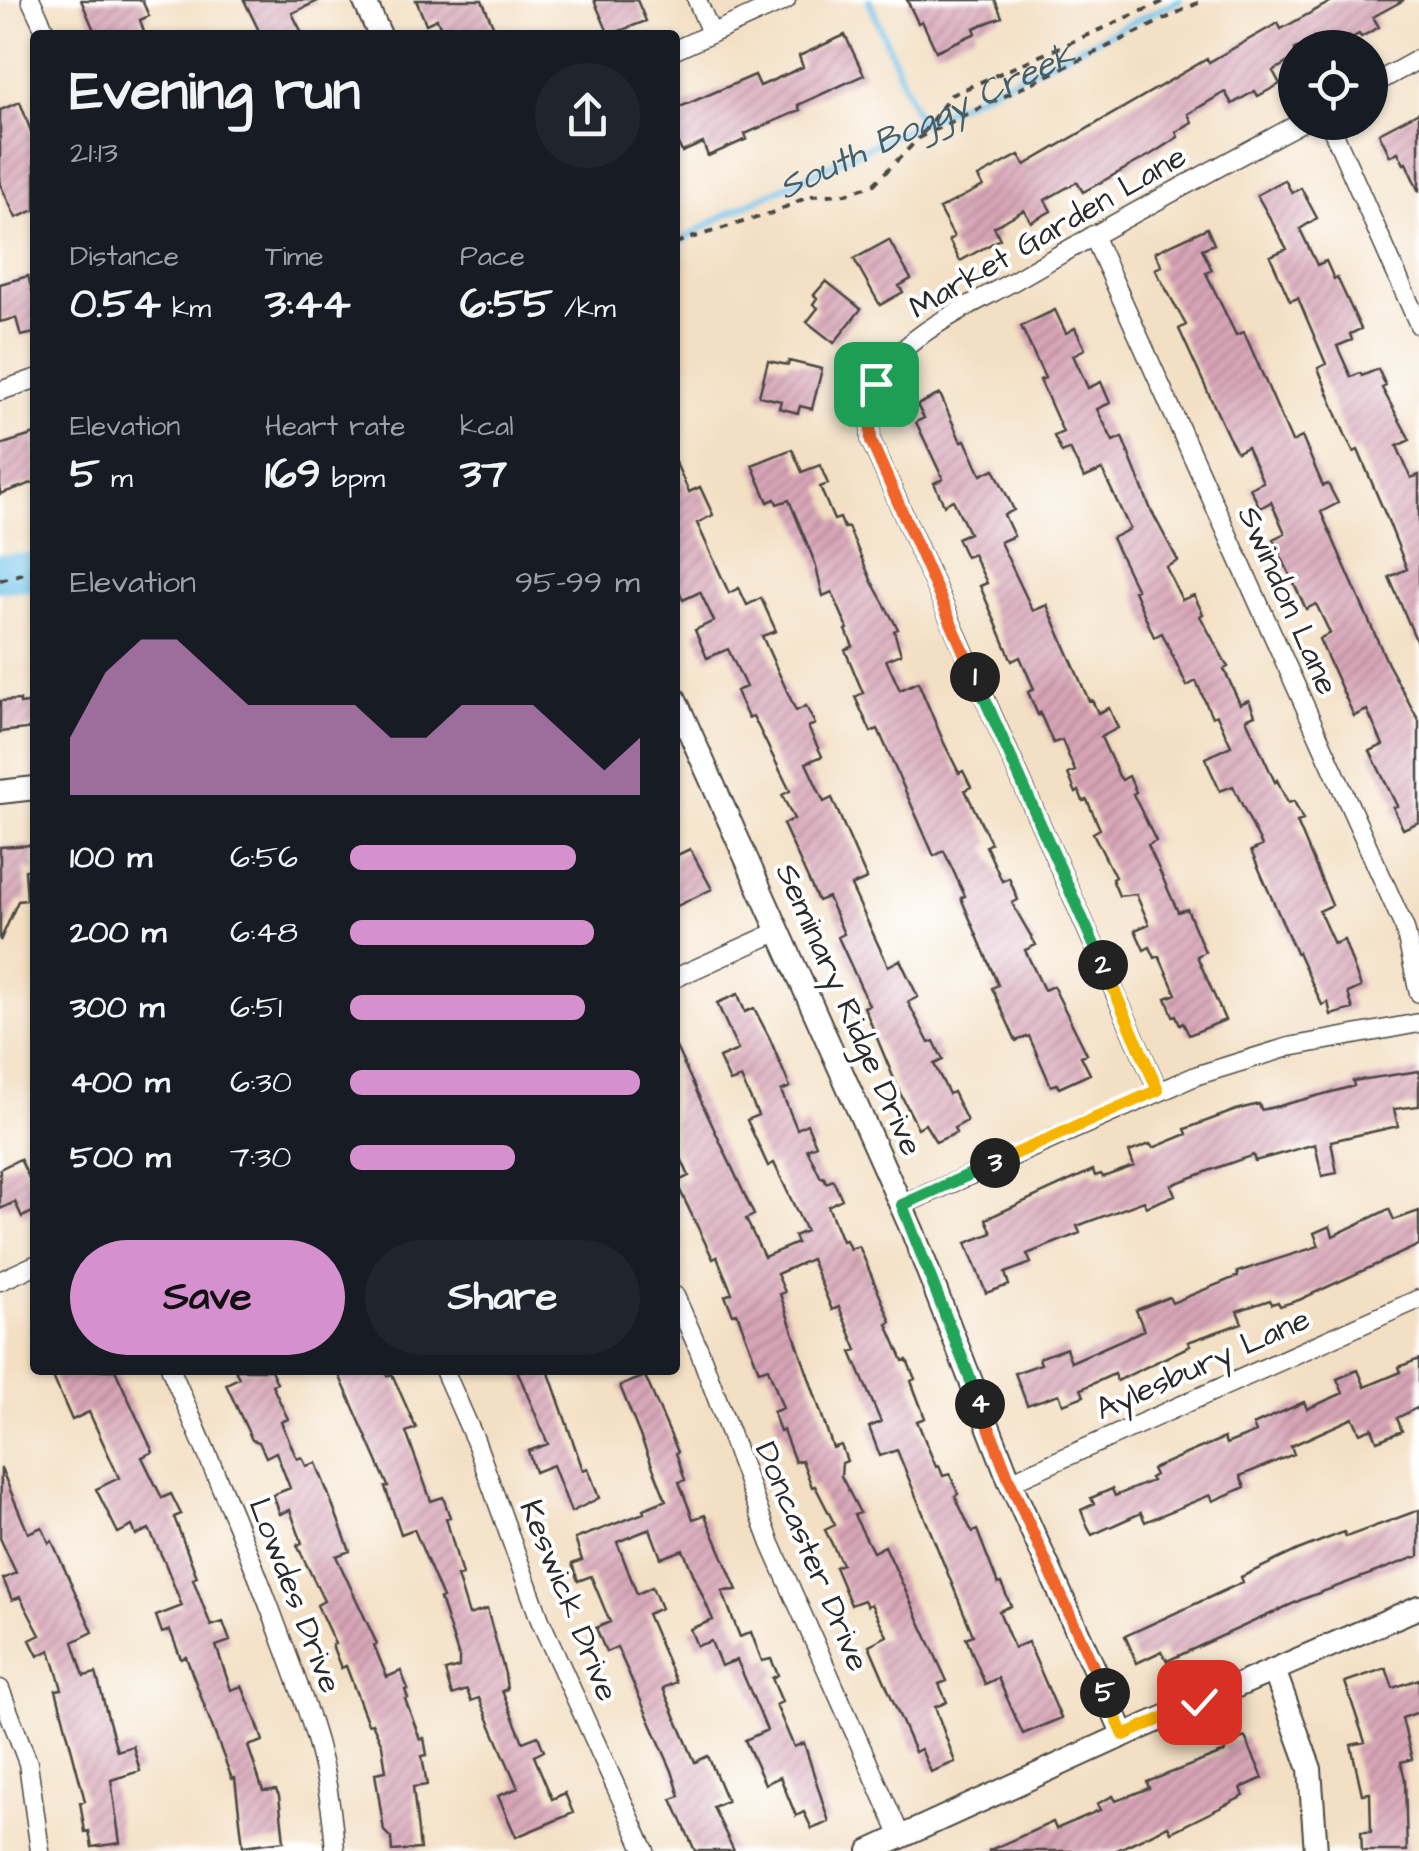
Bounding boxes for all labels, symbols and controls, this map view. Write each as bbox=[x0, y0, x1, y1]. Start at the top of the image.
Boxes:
water label: South Boggy Creek bbox=[770, 30, 1084, 213]
map controls bbox=[1278, 30, 1388, 140]
button: locate bbox=[1278, 30, 1388, 140]
text: Evening run bbox=[70, 54, 360, 130]
button: share bbox=[535, 63, 640, 168]
text: 21:13 bbox=[70, 130, 118, 175]
street label: Market Garden Lane bbox=[901, 134, 1195, 330]
text: Distance bbox=[70, 237, 179, 276]
text: Time bbox=[265, 237, 324, 276]
text: Pace bbox=[460, 237, 525, 276]
text: 0.54 bbox=[70, 276, 161, 334]
text: 3:44 bbox=[265, 276, 351, 334]
text: 6:55 bbox=[460, 276, 553, 334]
text: km bbox=[161, 289, 211, 328]
text: /km bbox=[553, 289, 616, 328]
pin bbox=[834, 342, 919, 427]
icon: arrive bbox=[849, 357, 904, 412]
text: Elevation bbox=[70, 407, 180, 446]
text: Heart rate bbox=[265, 407, 406, 446]
text: kcal bbox=[460, 407, 514, 446]
text: 5 bbox=[70, 446, 100, 504]
text: 169 bbox=[265, 446, 321, 504]
text: 37 bbox=[460, 446, 507, 504]
text: m bbox=[100, 459, 133, 498]
text: bpm bbox=[321, 459, 385, 498]
street label: Swindon Lane bbox=[1226, 499, 1349, 702]
text: Elevation bbox=[70, 560, 196, 605]
text: 95–99 m bbox=[515, 560, 640, 605]
pin: 1 bbox=[950, 652, 1000, 702]
text: 1 bbox=[973, 657, 977, 696]
text: 100 m bbox=[70, 835, 152, 880]
text: 6:56 bbox=[230, 835, 298, 880]
street label: Seminary Ridge Drive bbox=[764, 856, 933, 1163]
text: 200 m bbox=[70, 910, 166, 955]
text: 6:48 bbox=[230, 910, 298, 955]
pin: 2 bbox=[1078, 940, 1128, 990]
text: 2 bbox=[1095, 945, 1111, 984]
text: 300 m bbox=[70, 985, 164, 1030]
text: 6:51 bbox=[230, 985, 282, 1030]
text: 400 m bbox=[70, 1060, 170, 1105]
text: 6:30 bbox=[230, 1060, 292, 1105]
text: 500 m bbox=[70, 1135, 171, 1180]
text: 7:30 bbox=[230, 1135, 292, 1180]
pin: 3 bbox=[970, 1138, 1020, 1188]
text: 3 bbox=[988, 1143, 1002, 1182]
button: Save bbox=[70, 1240, 345, 1355]
button: Share bbox=[365, 1240, 640, 1355]
street label: Aylesbury Lane bbox=[1088, 1297, 1317, 1432]
pin: 4 bbox=[955, 1379, 1005, 1429]
text: 4 bbox=[970, 1384, 990, 1423]
street label: Doncaster Drive bbox=[743, 1435, 880, 1678]
street label: Lowdes Drive bbox=[237, 1491, 352, 1700]
street label: Keswick Drive bbox=[508, 1493, 629, 1708]
pin bbox=[1157, 1660, 1242, 1745]
pin: 5 bbox=[1080, 1668, 1130, 1718]
text: 5 bbox=[1095, 1673, 1115, 1712]
icon: check bbox=[1172, 1675, 1227, 1730]

